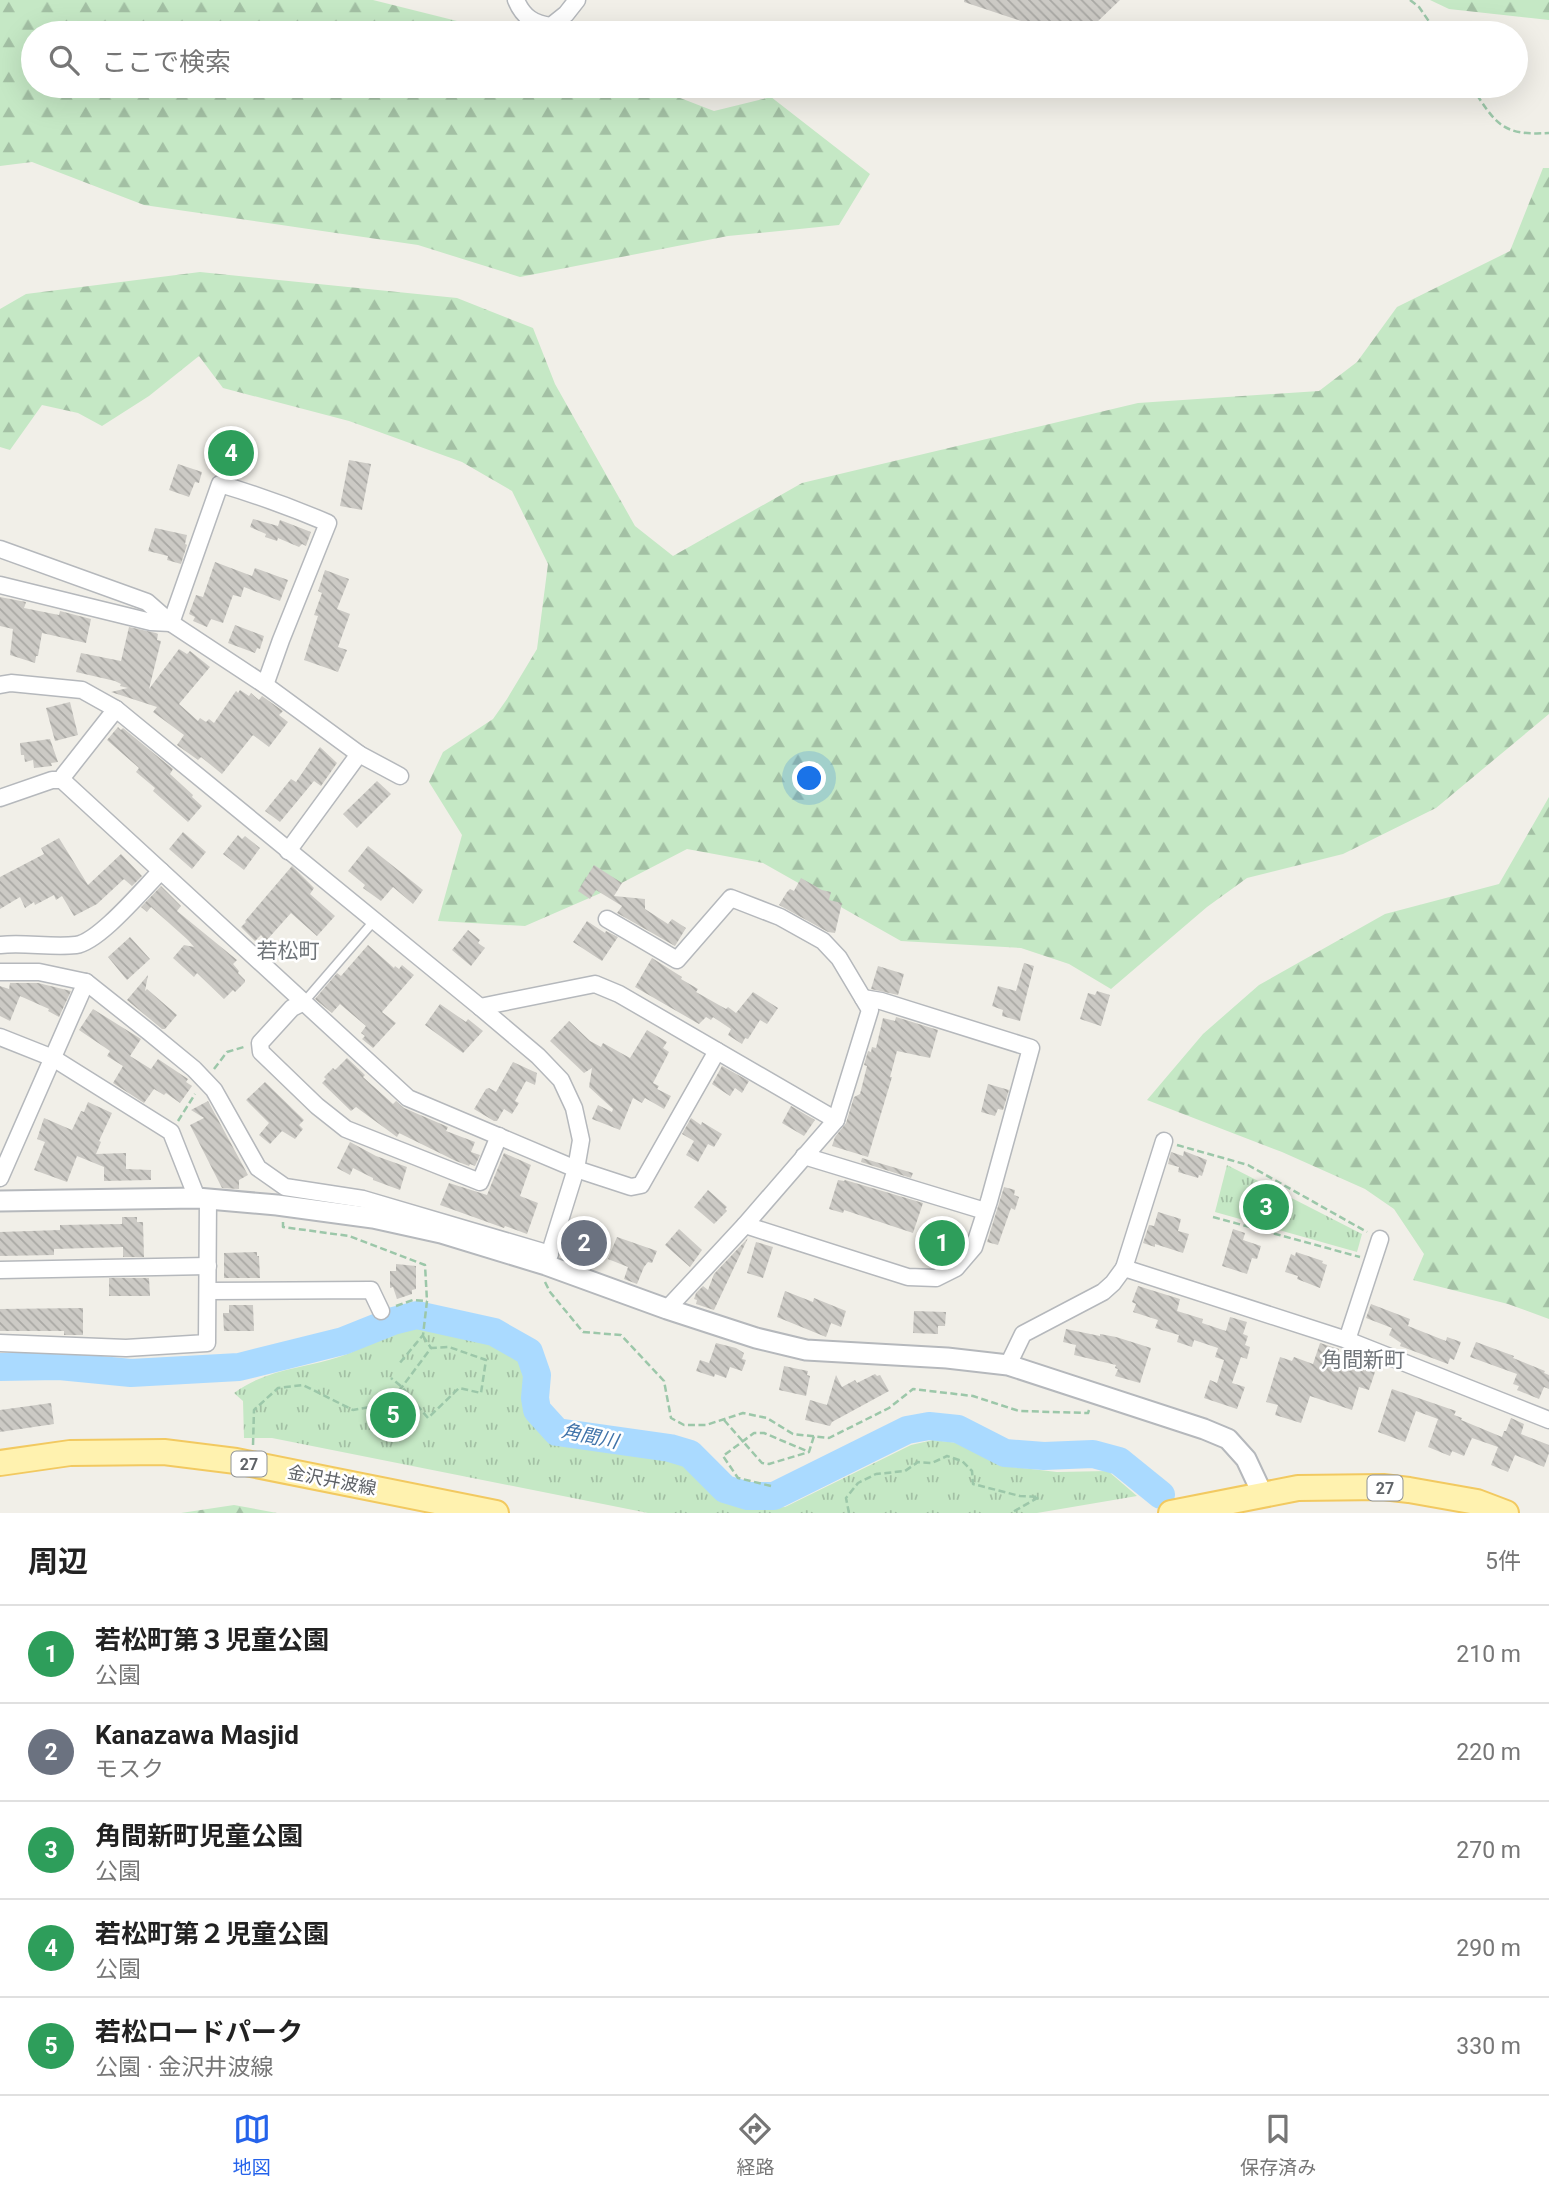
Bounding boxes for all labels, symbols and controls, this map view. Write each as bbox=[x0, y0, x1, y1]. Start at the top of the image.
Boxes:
search box bbox=[21, 21, 1528, 98]
icon: search bbox=[45, 41, 83, 79]
text: ここで検索 bbox=[101, 47, 231, 77]
pin: 4 bbox=[208, 427, 254, 479]
your location bbox=[792, 761, 826, 795]
district label: 若松町 bbox=[257, 939, 320, 963]
pin: 3 bbox=[1243, 1181, 1289, 1233]
pin: 2 bbox=[561, 1217, 607, 1269]
pin: 1 bbox=[919, 1217, 965, 1269]
district label: 角間新町 bbox=[1321, 1348, 1405, 1372]
pin: 5 bbox=[370, 1389, 416, 1441]
water label: 角間川 bbox=[560, 1419, 622, 1454]
road number: 27 bbox=[232, 1452, 266, 1476]
street label: 金沢井波線 bbox=[286, 1461, 378, 1499]
road number: 27 bbox=[1368, 1476, 1402, 1500]
text: 周辺 bbox=[28, 1544, 88, 1579]
text: 5件 bbox=[1485, 1548, 1521, 1575]
text: 若松町第３児童公園 bbox=[95, 1625, 329, 1655]
text: 1 bbox=[44, 1641, 58, 1668]
text: 210 m bbox=[1456, 1641, 1521, 1668]
text: 公園 bbox=[95, 1662, 141, 1689]
text: Kanazawa Masjid bbox=[95, 1720, 299, 1750]
text: 2 bbox=[44, 1739, 58, 1766]
text: 220 m bbox=[1456, 1739, 1521, 1766]
text: モスク bbox=[95, 1756, 164, 1783]
text: 角間新町児童公園 bbox=[95, 1821, 303, 1851]
text: 3 bbox=[44, 1837, 58, 1864]
text: 270 m bbox=[1456, 1837, 1521, 1864]
text: 公園 bbox=[95, 1858, 141, 1885]
text: 若松町第２児童公園 bbox=[95, 1919, 329, 1949]
text: 4 bbox=[44, 1935, 58, 1962]
text: 290 m bbox=[1456, 1935, 1521, 1962]
text: 公園 bbox=[95, 1956, 141, 1983]
text: 若松ロードパーク bbox=[95, 2017, 303, 2047]
text: 5 bbox=[44, 2033, 58, 2060]
text: 330 m bbox=[1456, 2033, 1521, 2060]
text: 公園 · 金沢井波線 bbox=[95, 2054, 273, 2081]
tab: 地図 bbox=[233, 2110, 271, 2179]
tab: 経路 bbox=[736, 2110, 774, 2179]
tab: 保存済み bbox=[1240, 2110, 1316, 2179]

